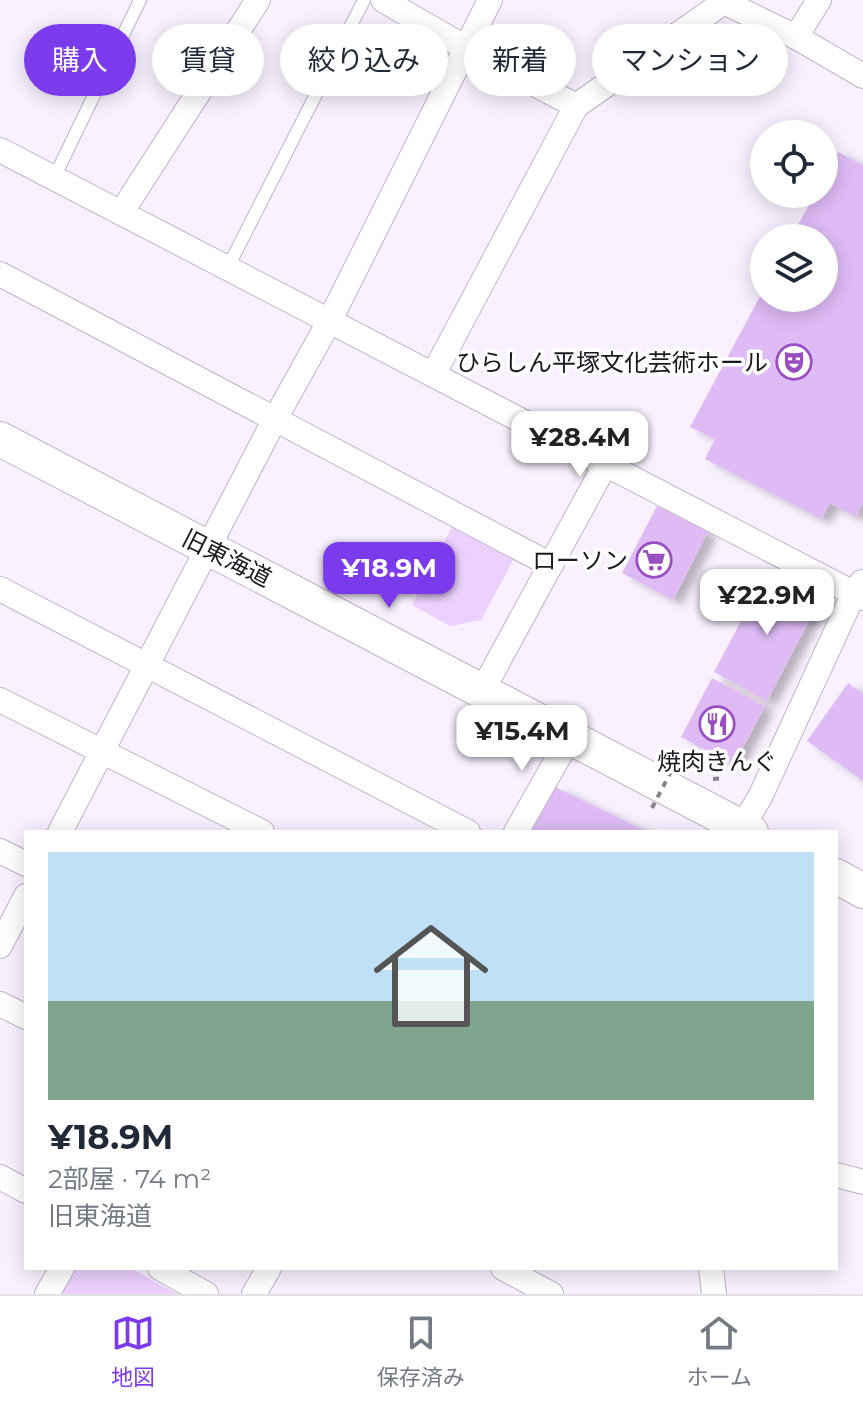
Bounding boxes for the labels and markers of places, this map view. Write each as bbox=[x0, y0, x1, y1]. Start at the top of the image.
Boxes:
theatre icon: ひらしん平塚文化芸術ホール bbox=[775, 343, 813, 381]
place label: ひらしん平塚文化芸術ホール bbox=[456, 348, 768, 377]
pin: ¥28.4M bbox=[515, 411, 645, 479]
supermarket icon: ローソン bbox=[635, 541, 673, 579]
pin: ¥18.9M bbox=[324, 542, 454, 610]
place label: ローソン bbox=[532, 546, 628, 575]
pin: ¥22.9M bbox=[702, 569, 832, 637]
pin: ¥15.4M bbox=[457, 705, 587, 773]
restaurant icon: 焼肉きんぐ bbox=[698, 705, 736, 743]
place label: 焼肉きんぐ bbox=[657, 747, 777, 776]

